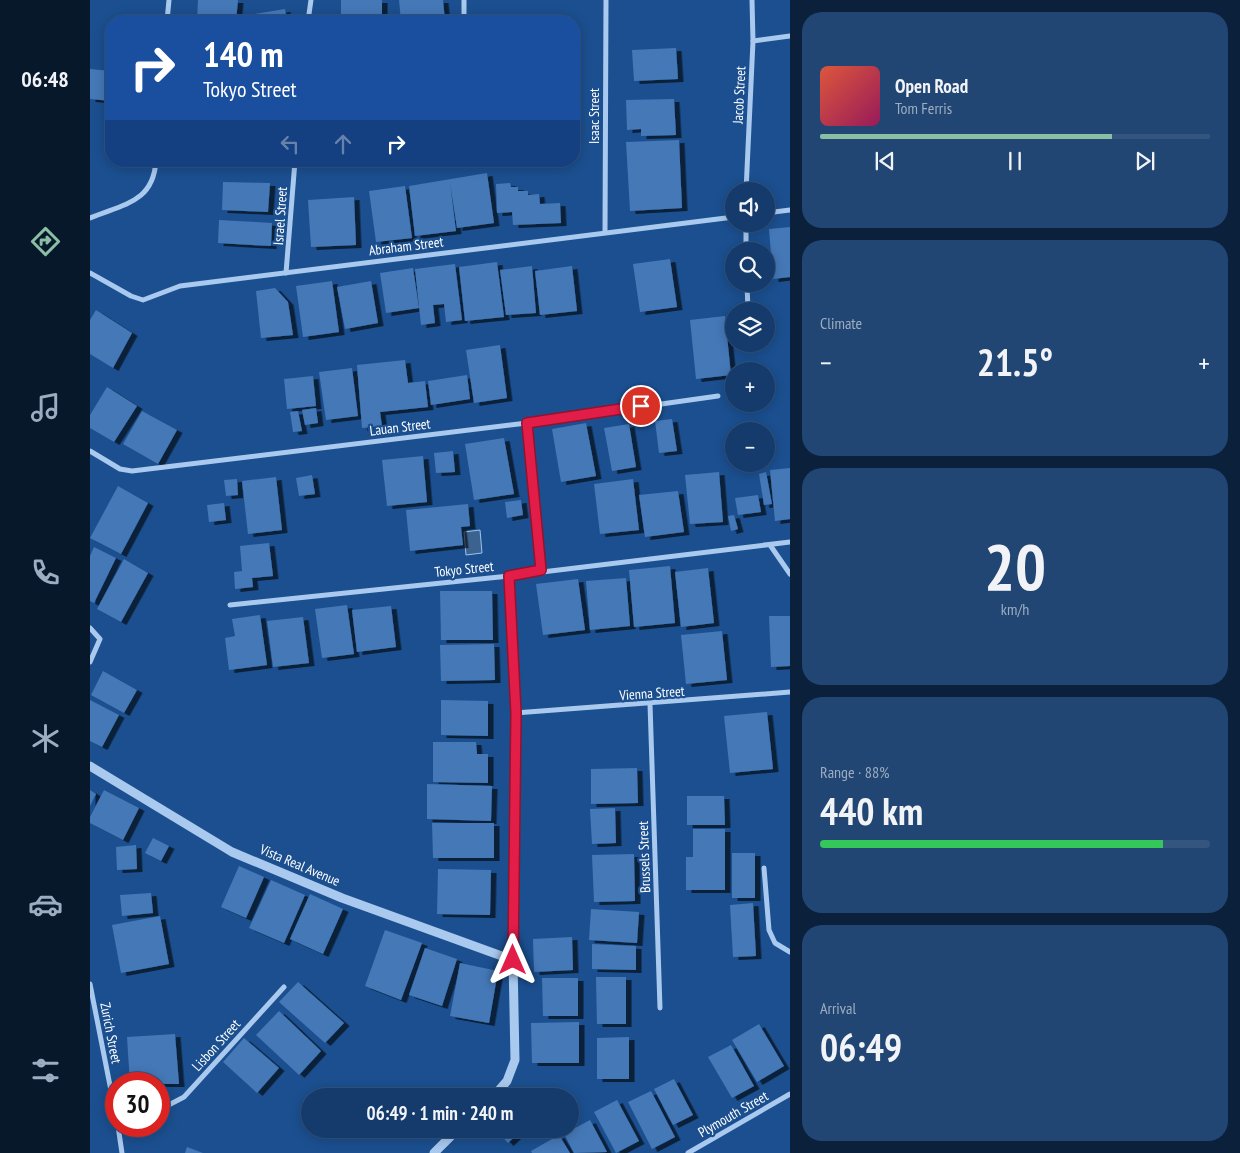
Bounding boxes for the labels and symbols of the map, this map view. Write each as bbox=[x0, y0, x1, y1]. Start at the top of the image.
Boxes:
street label: Jacob Street bbox=[728, 66, 750, 125]
street label: Isaac Street bbox=[585, 88, 603, 144]
street label: Israel Street bbox=[269, 186, 291, 246]
street label: Abraham Street bbox=[368, 232, 444, 260]
pin bbox=[620, 385, 662, 427]
street label: Lauan Street bbox=[369, 414, 432, 440]
street label: Tokyo Street bbox=[433, 557, 495, 581]
street label: Vienna Street bbox=[618, 682, 685, 704]
street label: Brussels Street bbox=[634, 821, 654, 893]
street label: Vista Real Avenue bbox=[256, 840, 343, 890]
position arrow bbox=[486, 933, 538, 985]
street label: Zurich Street bbox=[96, 1001, 126, 1065]
street label: Lisbon Street bbox=[188, 1015, 244, 1075]
speed limit sign: 30 bbox=[105, 1072, 170, 1137]
street label: Plymouth Street bbox=[695, 1087, 771, 1141]

